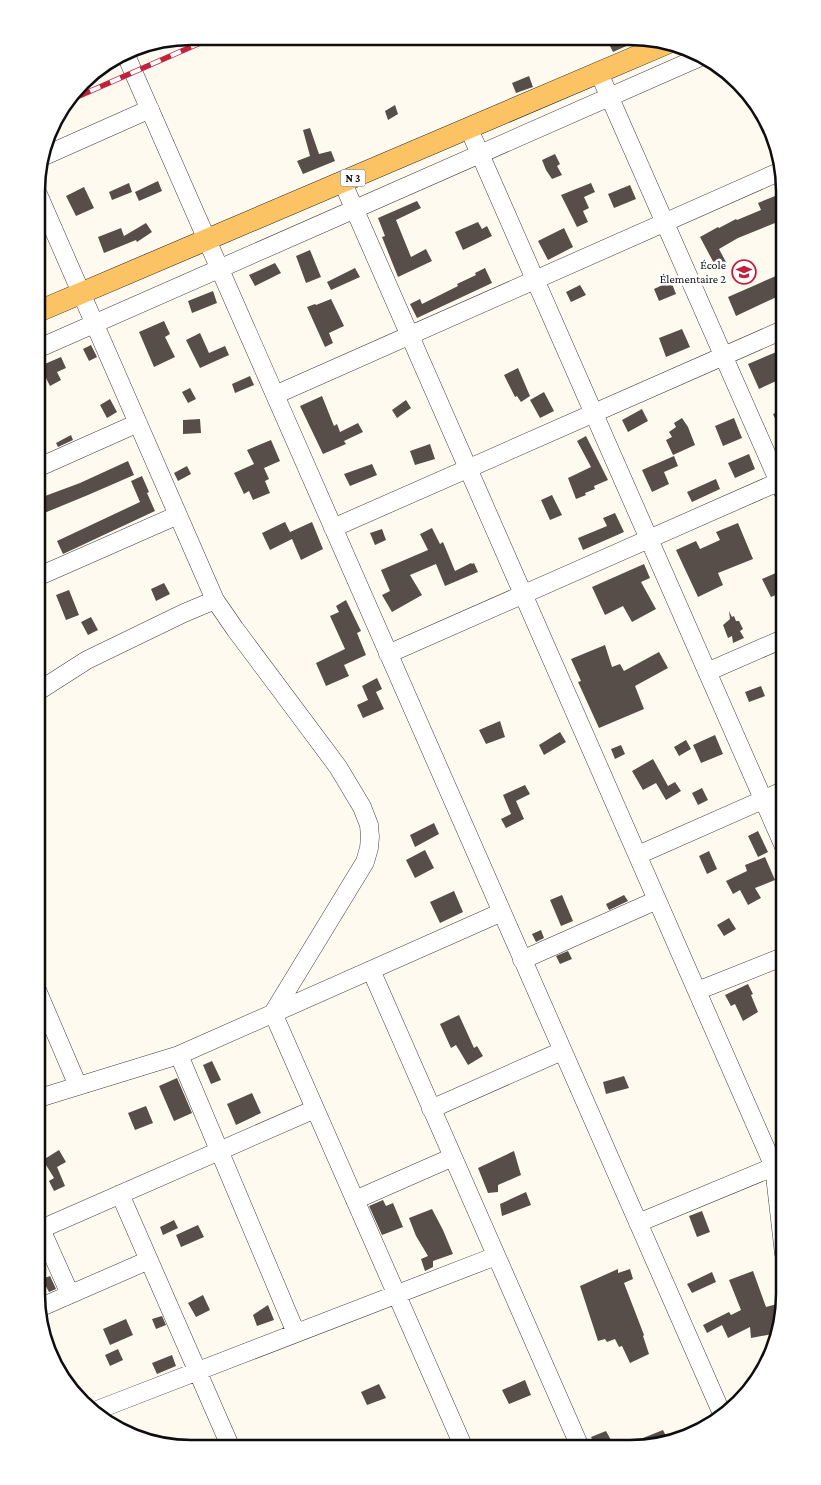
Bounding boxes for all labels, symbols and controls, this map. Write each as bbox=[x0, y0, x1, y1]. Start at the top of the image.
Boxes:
road number: N 3 bbox=[340, 170, 366, 187]
place label: École Élementaire 2 bbox=[660, 258, 726, 286]
school or university icon: École Élementaire 2 bbox=[731, 259, 757, 285]

